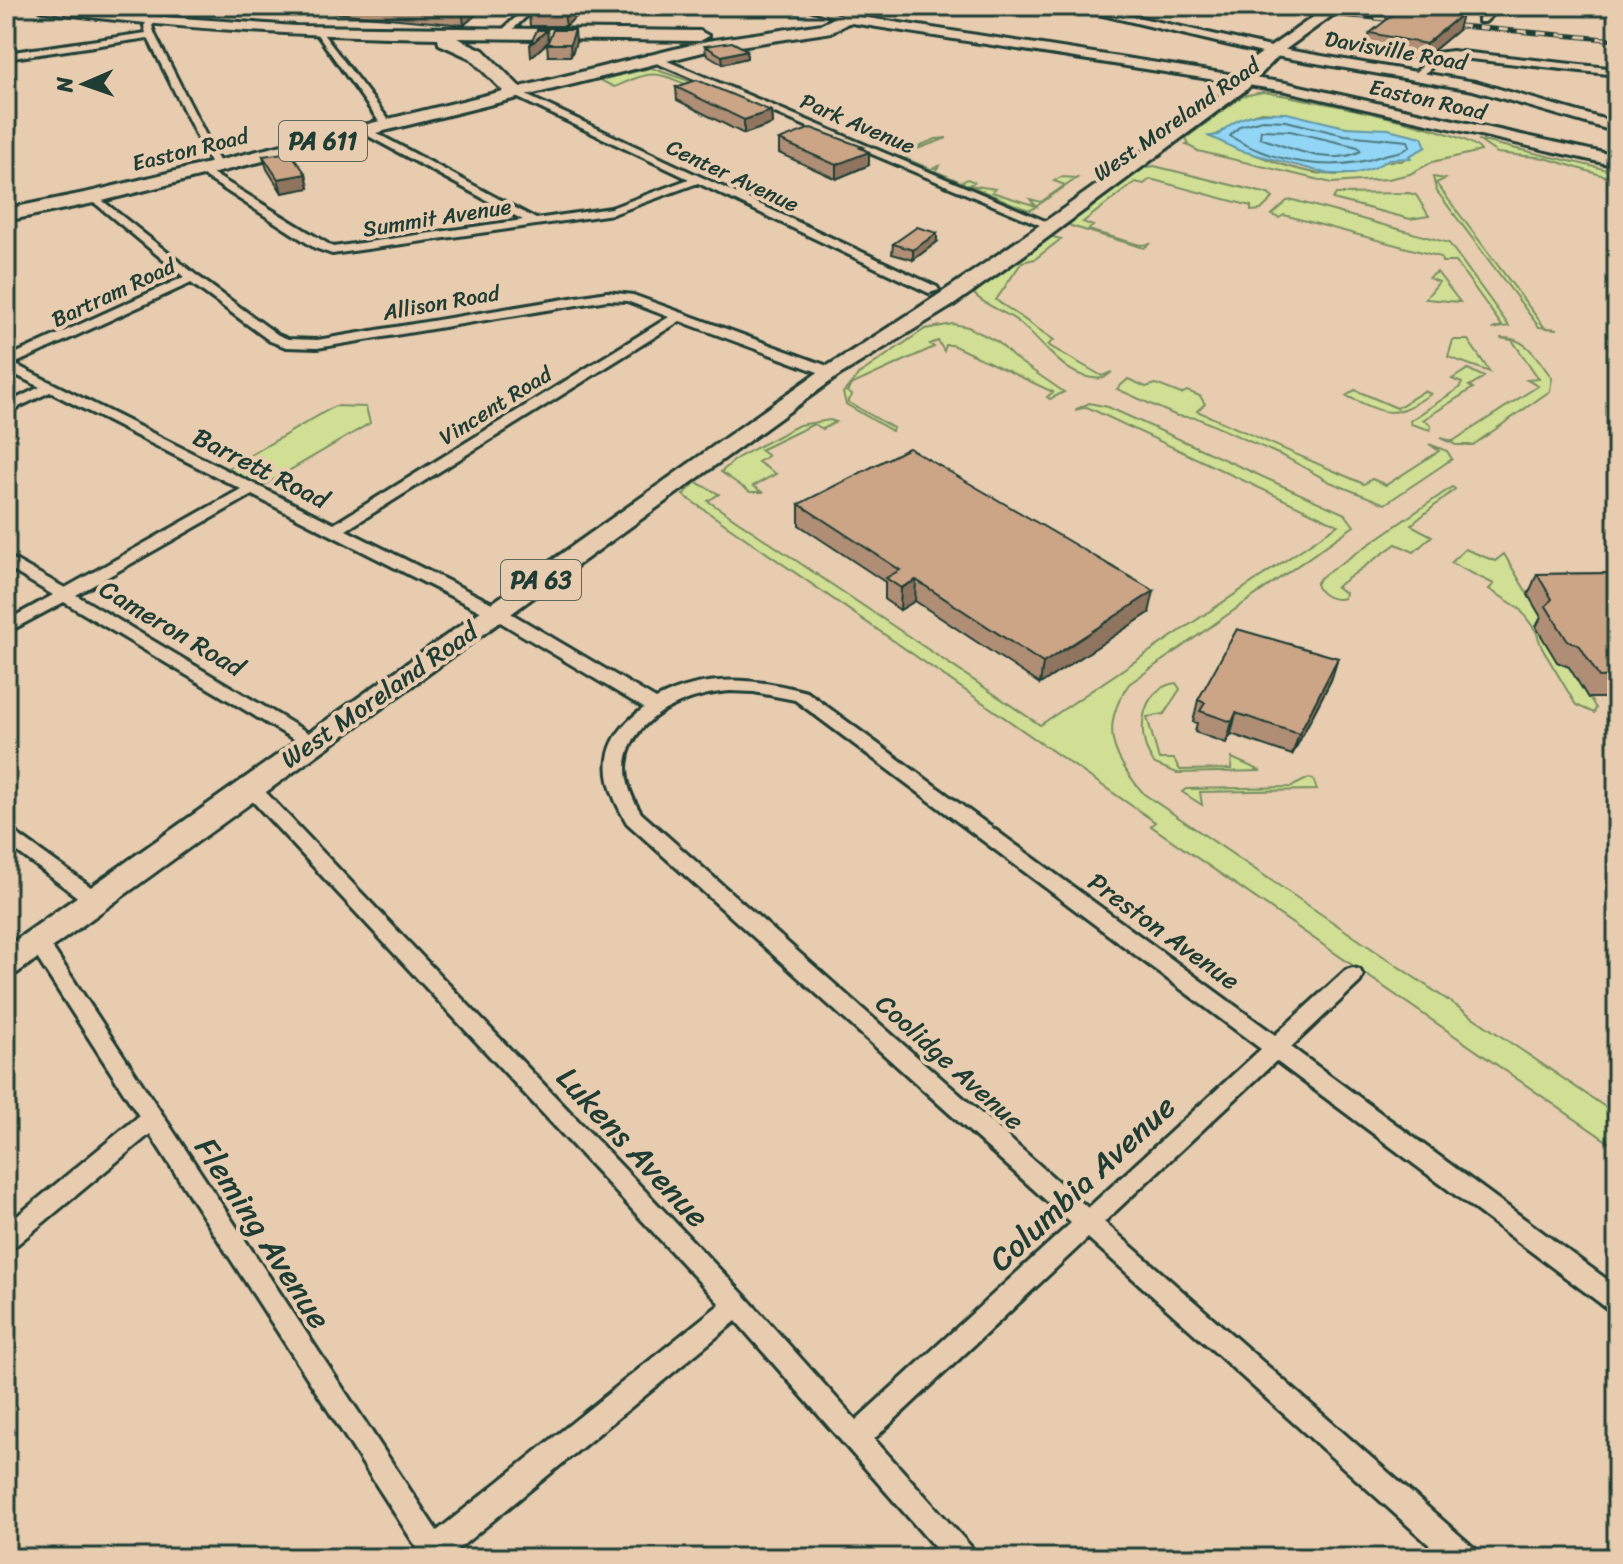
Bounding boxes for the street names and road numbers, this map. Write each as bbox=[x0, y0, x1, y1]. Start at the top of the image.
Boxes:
street label: Davisville Road bbox=[1322, 19, 1471, 82]
street label: West Moreland Road bbox=[1084, 46, 1269, 192]
street label: Easton Road bbox=[1366, 67, 1491, 132]
street label: Park Avenue bbox=[794, 82, 921, 165]
street label: Easton Road bbox=[128, 116, 254, 183]
road number: PA 611 bbox=[279, 121, 367, 161]
street label: Center Avenue bbox=[660, 128, 806, 223]
street label: Summit Avenue bbox=[360, 186, 514, 249]
street label: Bartram Road bbox=[45, 246, 183, 338]
street label: Allison Road bbox=[379, 273, 504, 332]
street label: Vincent Road bbox=[431, 354, 561, 456]
street label: Barrett Road bbox=[185, 414, 339, 523]
road number: PA 63 bbox=[501, 560, 581, 600]
street label: Cameron Road bbox=[90, 566, 256, 691]
street label: West Moreland Road bbox=[270, 608, 489, 781]
street label: Preston Avenue bbox=[1078, 860, 1250, 1002]
street label: Coolidge Avenue bbox=[865, 982, 1035, 1142]
street label: Lukens Avenue bbox=[541, 1052, 724, 1242]
street label: Columbia Avenue bbox=[975, 1080, 1190, 1286]
street label: Fleming Avenue bbox=[179, 1125, 347, 1341]

